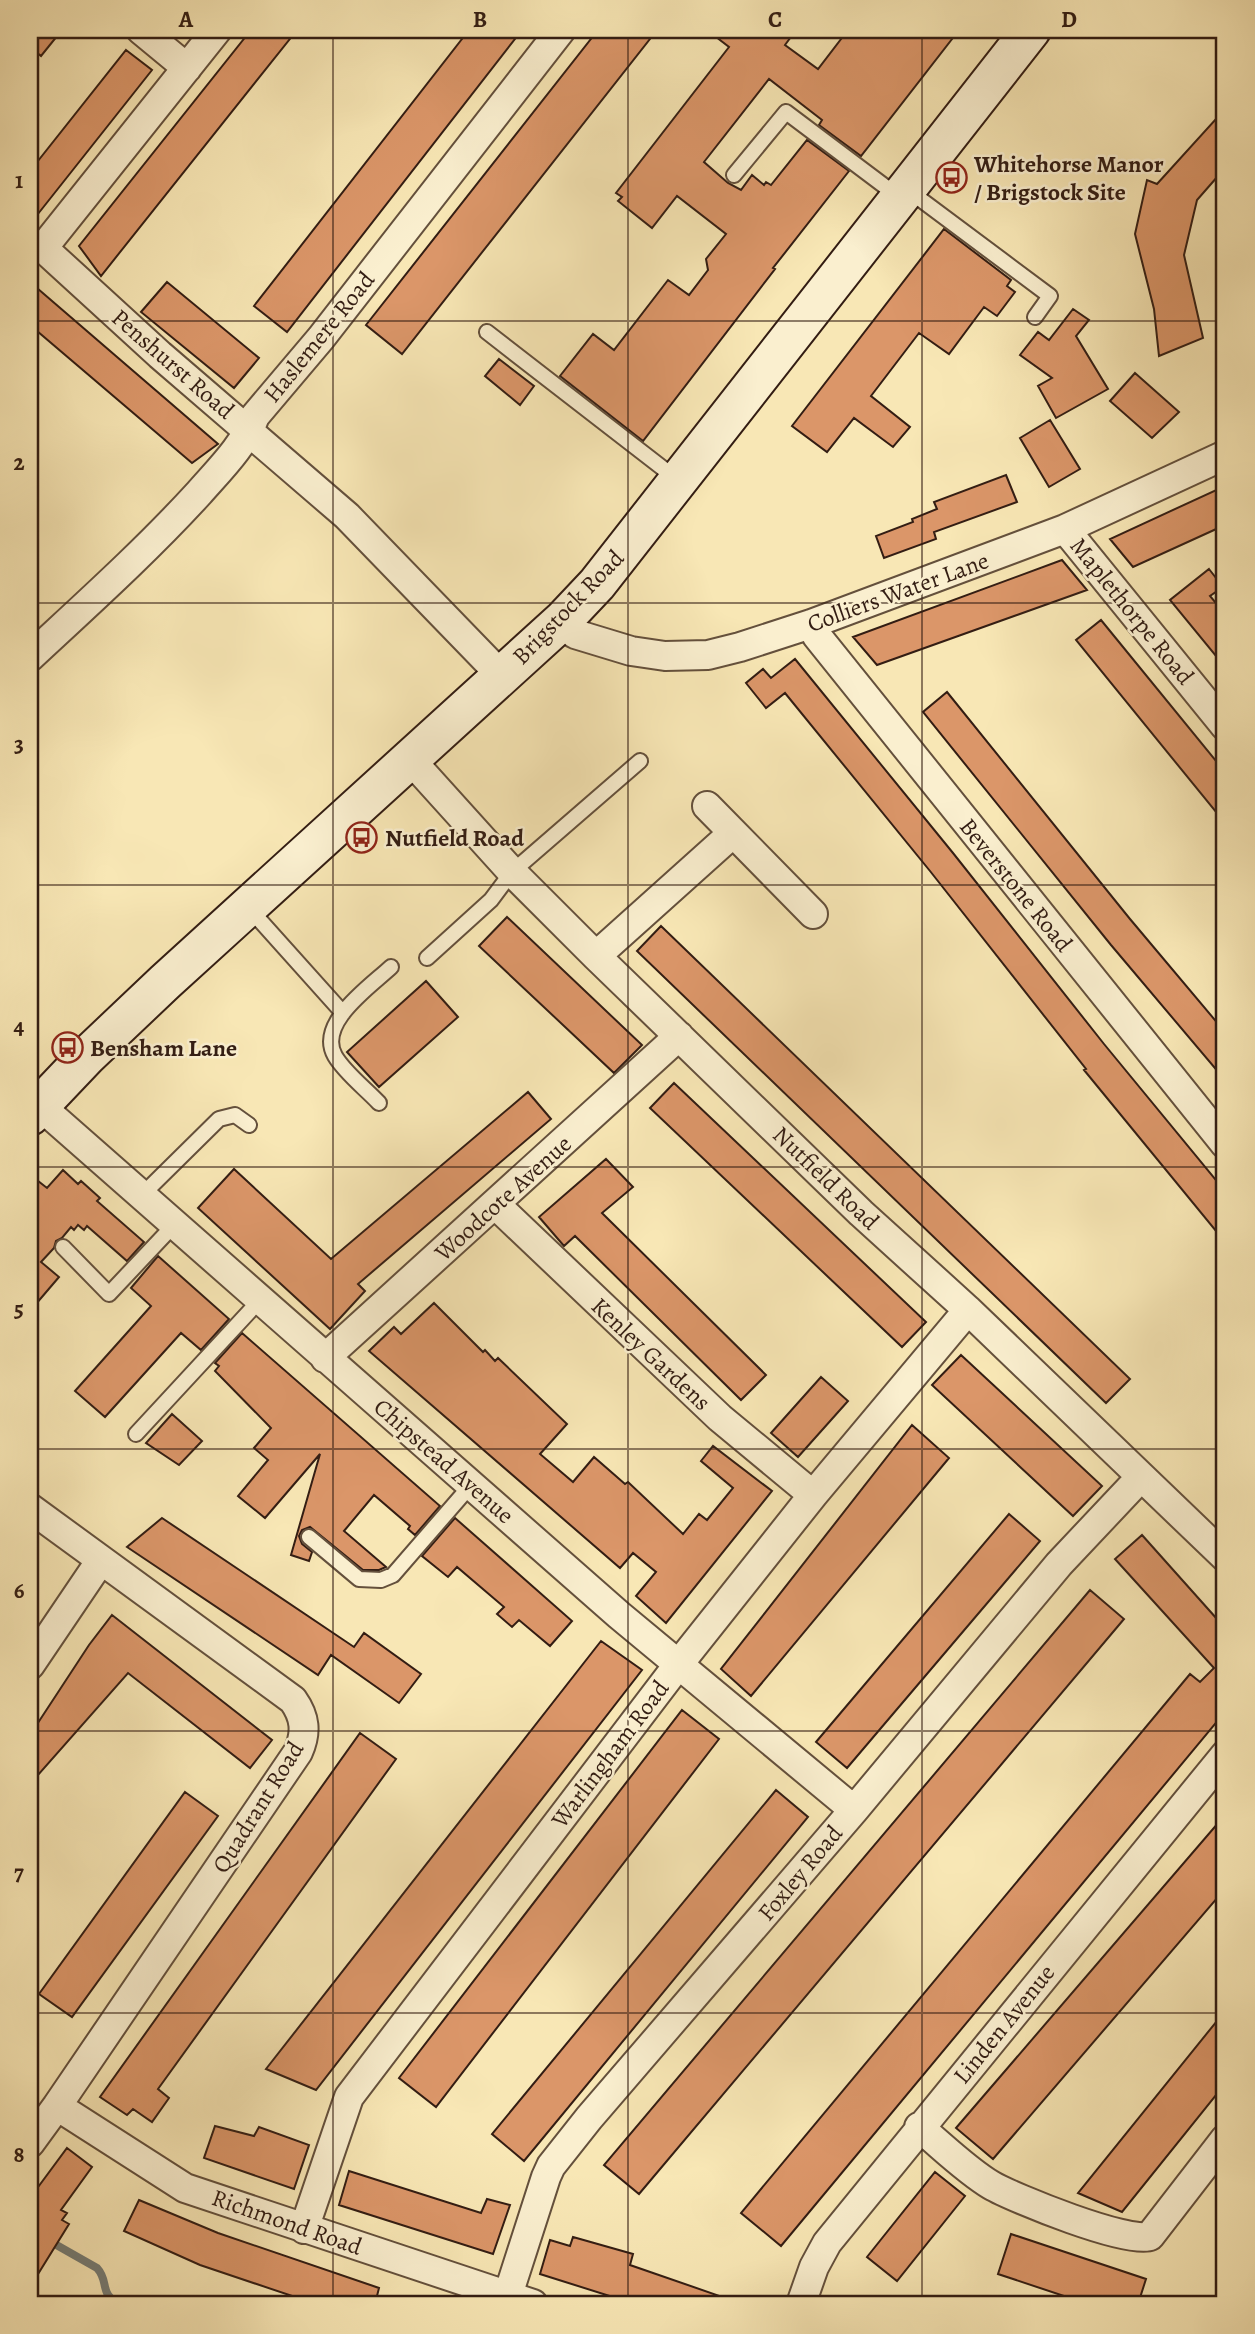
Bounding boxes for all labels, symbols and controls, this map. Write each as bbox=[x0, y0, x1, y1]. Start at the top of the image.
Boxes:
text: A bbox=[178, 4, 194, 35]
text: B bbox=[473, 4, 487, 35]
text: C bbox=[768, 4, 782, 35]
text: D bbox=[1061, 4, 1077, 35]
place label: Whitehorse Manor / Brigstock Site bbox=[973, 148, 1164, 208]
bus stop icon: Whitehorse Manor / Brigstock Site bbox=[934, 161, 968, 195]
text: 1 bbox=[15, 165, 23, 196]
street label: Haslemere Road bbox=[256, 265, 382, 409]
street label: Penshurst Road bbox=[105, 302, 241, 426]
text: 2 bbox=[13, 447, 25, 478]
street label: Maplethorpe Road bbox=[1063, 531, 1201, 691]
street label: Brigstock Road bbox=[505, 542, 631, 671]
street label: Colliers Water Lane bbox=[803, 544, 993, 640]
text: 3 bbox=[14, 729, 24, 760]
street label: Beverstone Road bbox=[952, 812, 1080, 959]
bus stop icon: Nutfield Road bbox=[345, 821, 379, 855]
place label: Nutfield Road bbox=[385, 822, 524, 854]
text: 4 bbox=[14, 1011, 25, 1042]
bus stop icon: Bensham Lane bbox=[50, 1031, 84, 1065]
place label: Bensham Lane bbox=[90, 1032, 237, 1064]
street label: Nutfield Road bbox=[766, 1119, 886, 1237]
street label: Woodcote Avenue bbox=[427, 1128, 578, 1269]
street label: Kenley Gardens bbox=[584, 1290, 718, 1418]
text: 5 bbox=[14, 1293, 24, 1324]
street label: Chipstead Avenue bbox=[367, 1391, 521, 1531]
text: 6 bbox=[14, 1575, 25, 1606]
street label: Warlingham Road bbox=[543, 1673, 676, 1835]
street label: Quadrant Road bbox=[205, 1735, 311, 1879]
street label: Foxley Road bbox=[750, 1818, 850, 1928]
text: 7 bbox=[14, 1857, 24, 1888]
street label: Linden Avenue bbox=[946, 1958, 1062, 2090]
text: 8 bbox=[13, 2139, 25, 2170]
street label: Richmond Road bbox=[208, 2181, 366, 2263]

